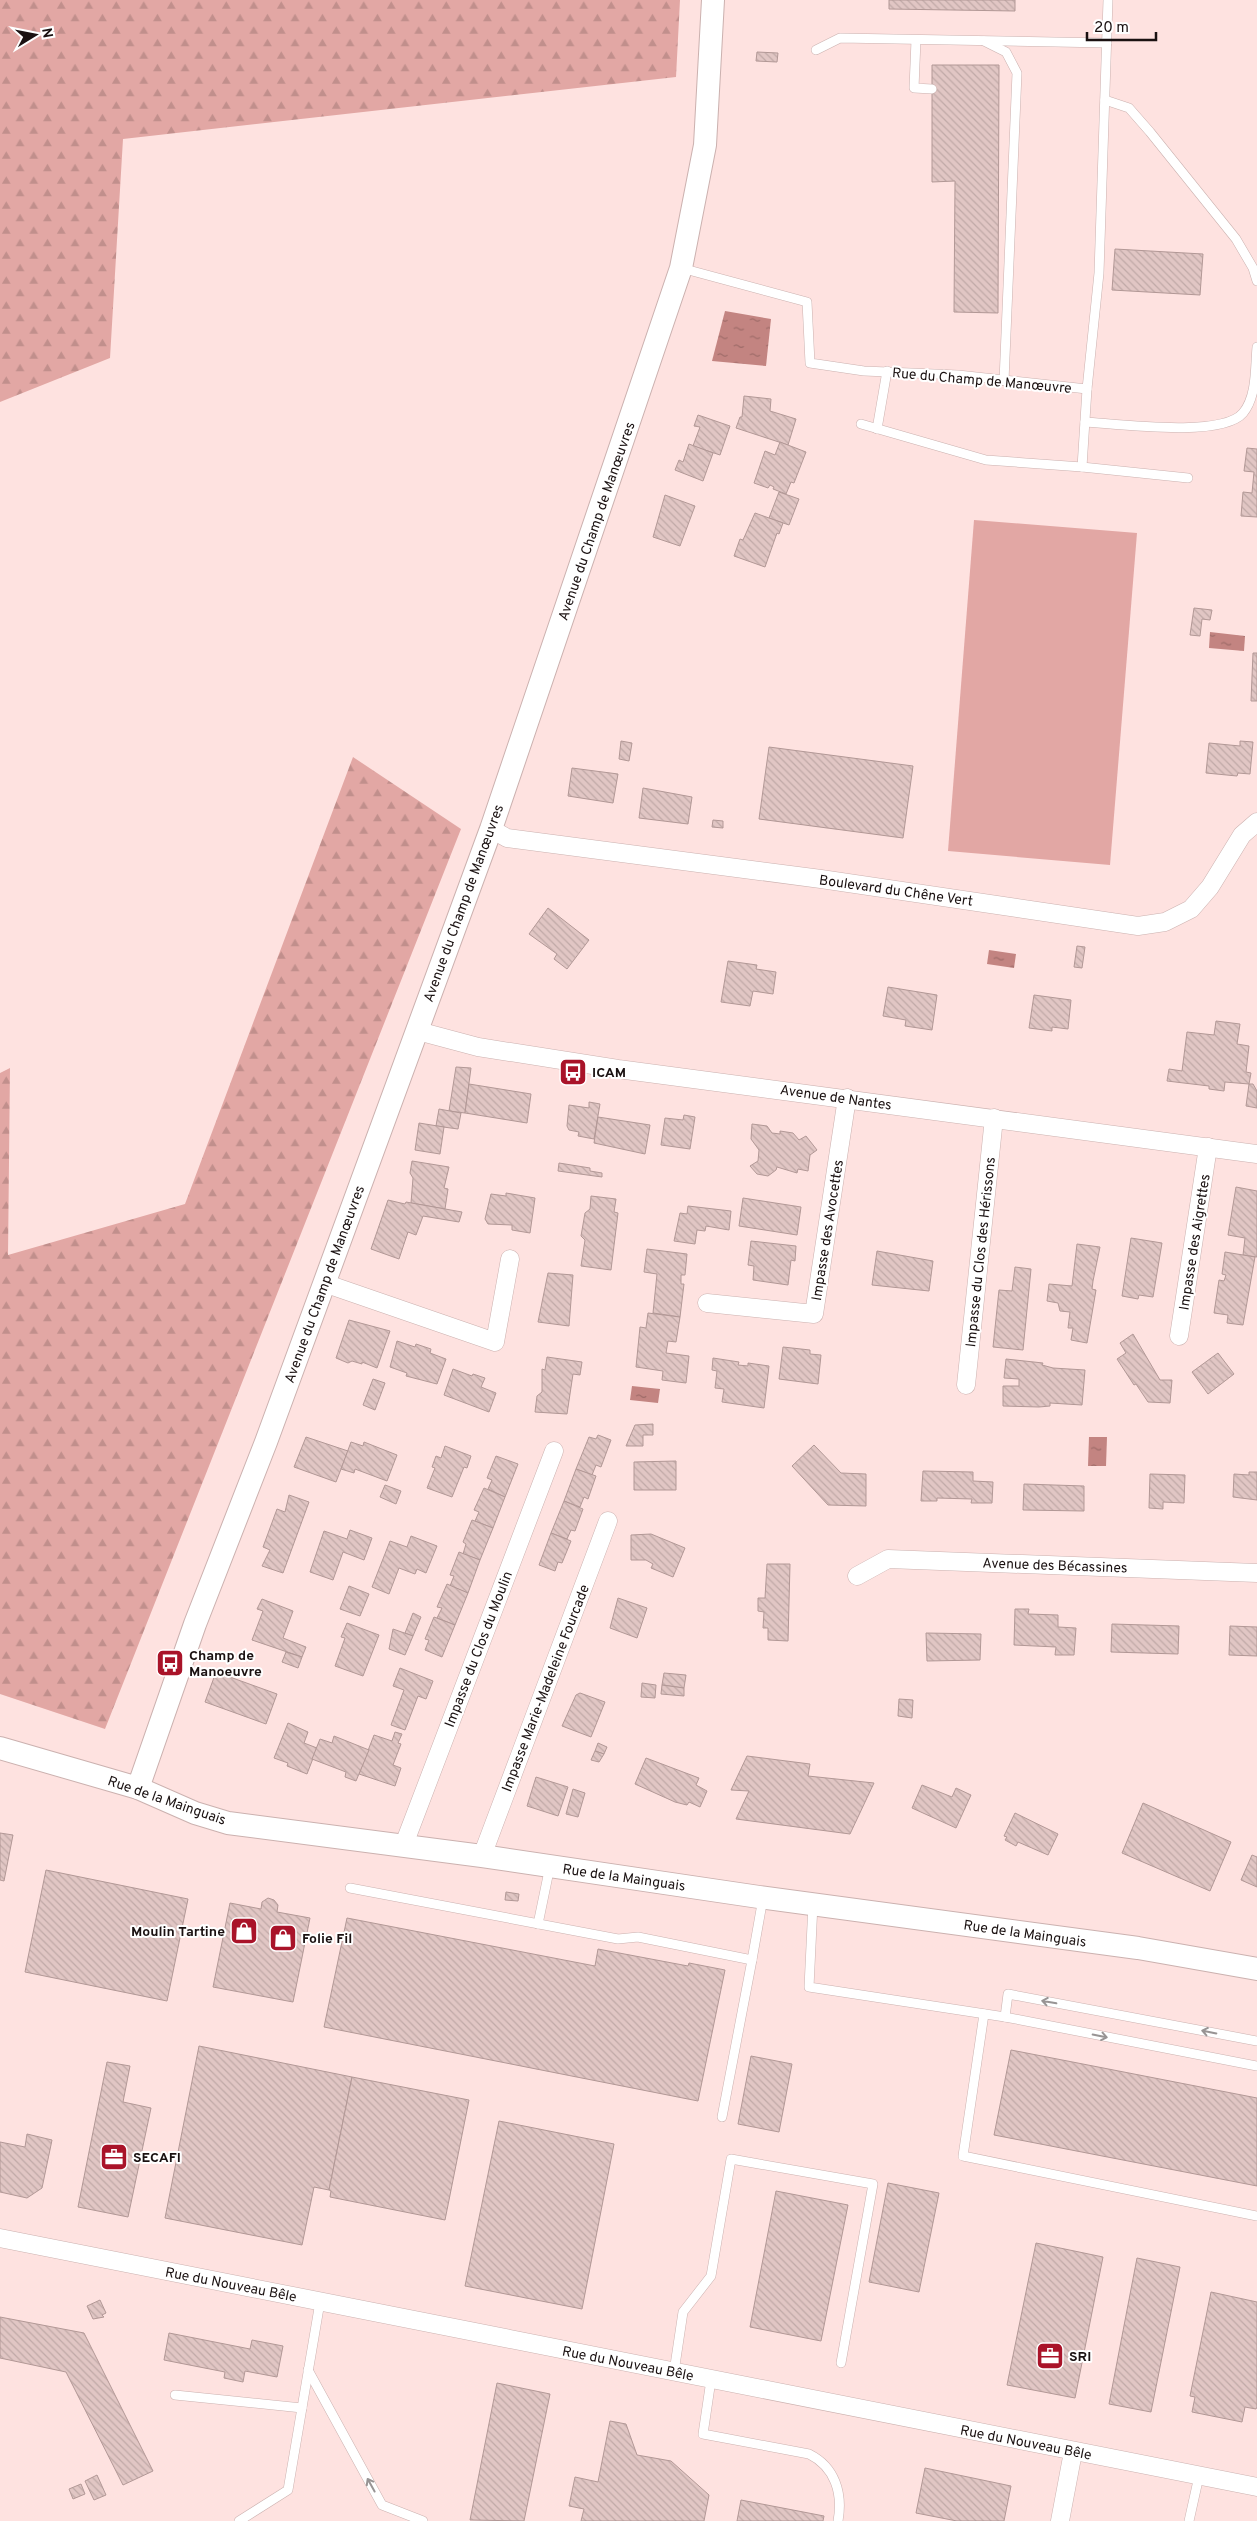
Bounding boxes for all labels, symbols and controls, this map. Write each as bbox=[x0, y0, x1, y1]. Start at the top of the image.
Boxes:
north arrow bbox=[10, 10, 60, 60]
scale bar bbox=[1087, 10, 1156, 42]
text: 20 m bbox=[1094, 19, 1129, 38]
text: N bbox=[37, 27, 56, 39]
street label: Rue du Champ de Manœuvre bbox=[891, 365, 1072, 398]
street label: Avenue du Champ de Manœuvres bbox=[555, 420, 639, 623]
street label: Avenue du Champ de Manœuvres bbox=[421, 802, 508, 1005]
street label: Boulevard du Chêne Vert bbox=[818, 872, 974, 911]
bus stop icon: ICAM bbox=[558, 1057, 588, 1087]
place label: ICAM bbox=[592, 1065, 626, 1082]
street label: Avenue de Nantes bbox=[779, 1082, 893, 1115]
street label: Impasse du Clos des Hérissons bbox=[963, 1156, 1000, 1348]
street label: Impasse des Avocettes bbox=[809, 1159, 848, 1302]
street label: Impasse des Aigrettes bbox=[1176, 1173, 1215, 1311]
street label: Avenue du Champ de Manœuvres bbox=[282, 1183, 369, 1386]
street label: Avenue des Bécassines bbox=[982, 1555, 1128, 1578]
street label: Impasse du Clos du Moulin bbox=[442, 1569, 517, 1730]
street label: Impasse Marie-Madeleine Fourcade bbox=[499, 1582, 594, 1795]
bus stop icon: Champ de Manoeuvre bbox=[155, 1648, 185, 1678]
place label: Champ de Manoeuvre bbox=[189, 1648, 262, 1681]
street label: Rue de la Mainguais bbox=[105, 1773, 228, 1830]
street label: Rue de la Mainguais bbox=[561, 1861, 686, 1896]
shop icon: Moulin Tartine bbox=[229, 1916, 259, 1946]
street label: Rue de la Mainguais bbox=[962, 1917, 1087, 1952]
shop icon: Folie Fil bbox=[268, 1923, 298, 1953]
place label: Moulin Tartine bbox=[131, 1924, 225, 1941]
place label: Folie Fil bbox=[302, 1931, 352, 1948]
one-way arrow bbox=[1042, 1996, 1058, 2006]
one-way arrow bbox=[1201, 2026, 1217, 2036]
one-way arrow bbox=[1092, 2032, 1108, 2041]
office icon: SECAFI bbox=[99, 2142, 129, 2172]
place label: SECAFI bbox=[133, 2150, 181, 2167]
street label: Rue du Nouveau Bêle bbox=[164, 2264, 298, 2307]
office icon: SRI bbox=[1035, 2341, 1065, 2371]
street label: Rue du Nouveau Bêle bbox=[561, 2343, 695, 2386]
place label: SRI bbox=[1069, 2349, 1091, 2366]
street label: Rue du Nouveau Bêle bbox=[959, 2422, 1093, 2465]
one-way arrow bbox=[366, 2478, 375, 2493]

